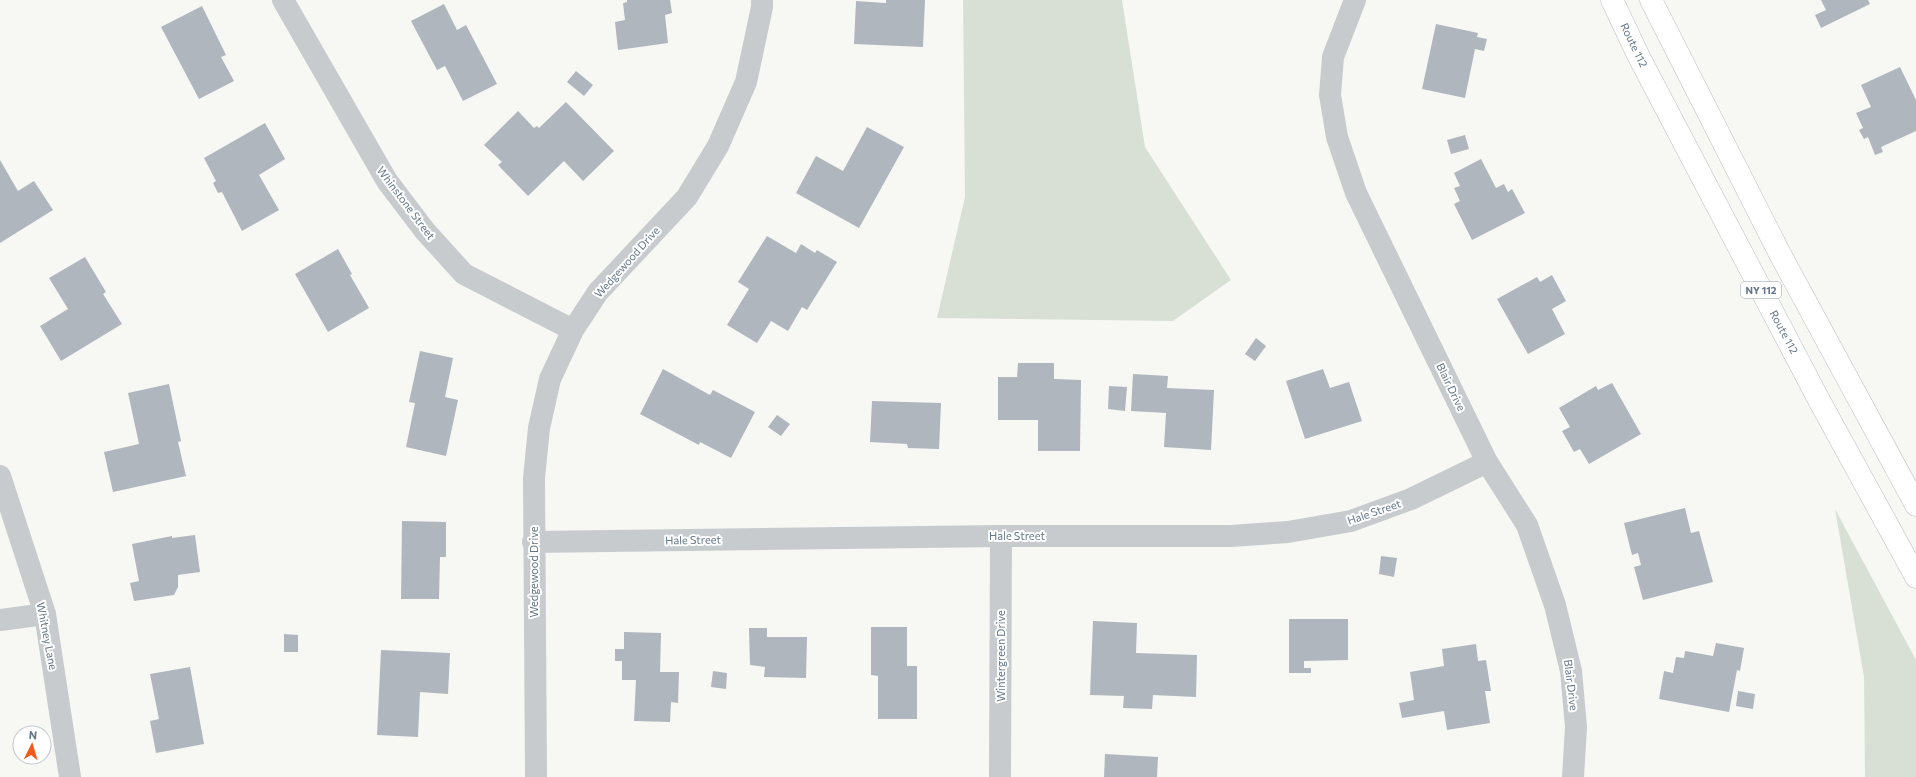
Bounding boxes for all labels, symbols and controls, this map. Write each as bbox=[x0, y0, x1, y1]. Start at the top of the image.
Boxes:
street label: Route 112 bbox=[1618, 21, 1651, 69]
street label: Whinstone Street bbox=[375, 164, 438, 242]
street label: Wedgewood Drive bbox=[591, 223, 662, 300]
road number: NY 112 bbox=[1741, 282, 1781, 298]
street label: Route 112 bbox=[1768, 308, 1801, 356]
street label: Blair Drive bbox=[1434, 361, 1469, 413]
street label: Hale Street bbox=[1345, 496, 1403, 527]
street label: Wedgewood Drive bbox=[527, 526, 540, 617]
street label: Hale Street bbox=[989, 529, 1045, 542]
street label: Hale Street bbox=[665, 533, 721, 546]
street label: Whitney Lane bbox=[35, 601, 60, 671]
street label: Wintergreen Drive bbox=[994, 610, 1007, 702]
street label: Blair Drive bbox=[1562, 659, 1581, 712]
north arrow bbox=[12, 725, 52, 765]
text: N bbox=[28, 728, 38, 741]

